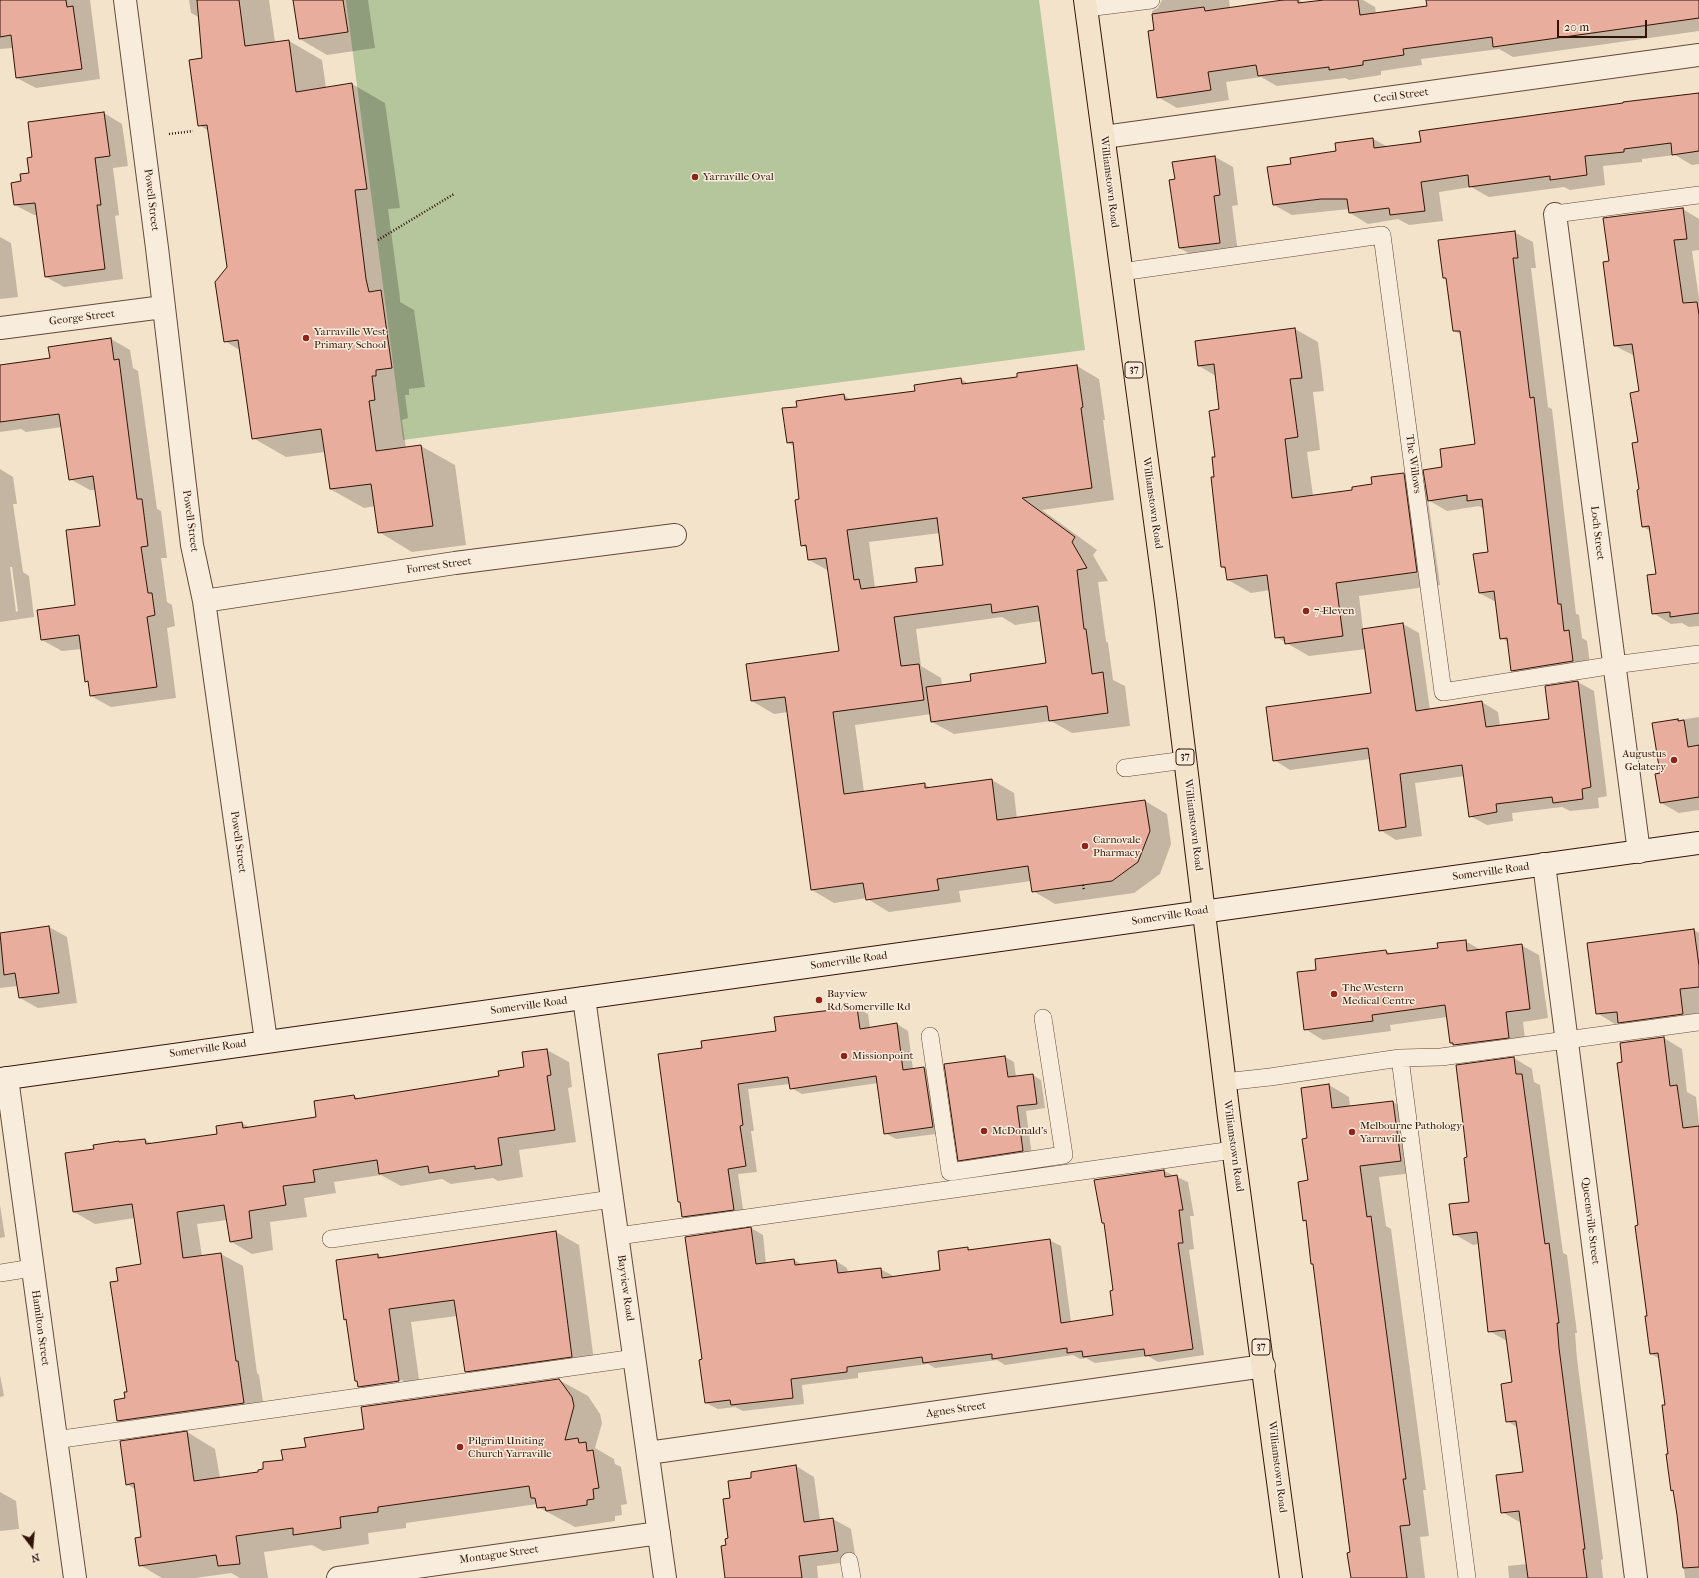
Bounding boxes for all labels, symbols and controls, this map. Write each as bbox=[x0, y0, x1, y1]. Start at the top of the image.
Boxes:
scale bar bbox=[1559, 12, 1649, 38]
text: 20 m bbox=[1564, 20, 1589, 34]
street label: Cecil Street bbox=[1373, 86, 1429, 106]
street label: Williamstown Road bbox=[1097, 135, 1121, 229]
street label: Powell Street bbox=[141, 168, 161, 232]
place label: Yarraville Oval bbox=[703, 170, 774, 184]
marker: Yarraville Oval bbox=[690, 172, 700, 182]
street label: George Street bbox=[48, 307, 116, 329]
place label: Yarraville West Primary School bbox=[314, 325, 386, 351]
marker: Yarraville West Primary School bbox=[301, 333, 311, 343]
road number: 37 bbox=[1125, 362, 1143, 378]
street label: The Willows bbox=[1402, 434, 1424, 494]
street label: Williamstown Road bbox=[1139, 456, 1165, 550]
street label: Powell Street bbox=[179, 489, 201, 553]
street label: Loch Street bbox=[1587, 505, 1607, 561]
street label: Forrest Street bbox=[406, 555, 472, 577]
place label: 7-Eleven bbox=[1314, 604, 1354, 618]
marker: 7-Eleven bbox=[1301, 606, 1311, 616]
place label: Augustus Gelatery bbox=[1622, 747, 1666, 773]
road number: 37 bbox=[1176, 749, 1194, 765]
marker: Augustus Gelatery bbox=[1669, 755, 1679, 765]
street label: Williamstown Road bbox=[1181, 778, 1205, 872]
street label: Powell Street bbox=[227, 810, 249, 874]
place label: Carnovale Pharmacy bbox=[1093, 833, 1141, 859]
marker: Carnovale Pharmacy bbox=[1080, 841, 1090, 851]
street label: Somerville Road bbox=[1452, 860, 1530, 884]
street label: Somerville Road bbox=[1131, 903, 1209, 929]
street label: Somerville Road bbox=[810, 949, 888, 973]
place label: The Western Medical Centre bbox=[1342, 981, 1415, 1007]
place label: Bayview Rd/Somerville Rd bbox=[827, 987, 910, 1013]
marker: The Western Medical Centre bbox=[1329, 989, 1339, 999]
street label: Somerville Road bbox=[490, 994, 568, 1018]
marker: Bayview Rd/Somerville Rd bbox=[814, 995, 824, 1005]
street label: Somerville Road bbox=[169, 1037, 247, 1061]
place label: Missionpoint bbox=[852, 1049, 913, 1063]
marker: Missionpoint bbox=[839, 1051, 849, 1061]
street label: Williamstown Road bbox=[1220, 1099, 1246, 1193]
place label: Melbourne Pathology Yarraville bbox=[1360, 1119, 1462, 1145]
place label: McDonald's bbox=[992, 1124, 1047, 1138]
marker: McDonald's bbox=[979, 1126, 989, 1136]
marker: Melbourne Pathology Yarraville bbox=[1347, 1127, 1357, 1137]
street label: Queensville Street bbox=[1578, 1177, 1602, 1265]
street label: Bayview Road bbox=[614, 1254, 636, 1322]
street label: Hamilton Street bbox=[28, 1289, 52, 1367]
road number: 37 bbox=[1252, 1339, 1270, 1355]
street label: Agnes Street bbox=[925, 1399, 987, 1421]
street label: Williamstown Road bbox=[1265, 1420, 1289, 1514]
place label: Pilgrim Uniting Church Yarraville bbox=[468, 1434, 552, 1460]
marker: Pilgrim Uniting Church Yarraville bbox=[455, 1442, 465, 1452]
north arrow bbox=[12, 1526, 52, 1566]
street label: Montague Street bbox=[459, 1543, 539, 1567]
text: N bbox=[30, 1551, 41, 1565]

